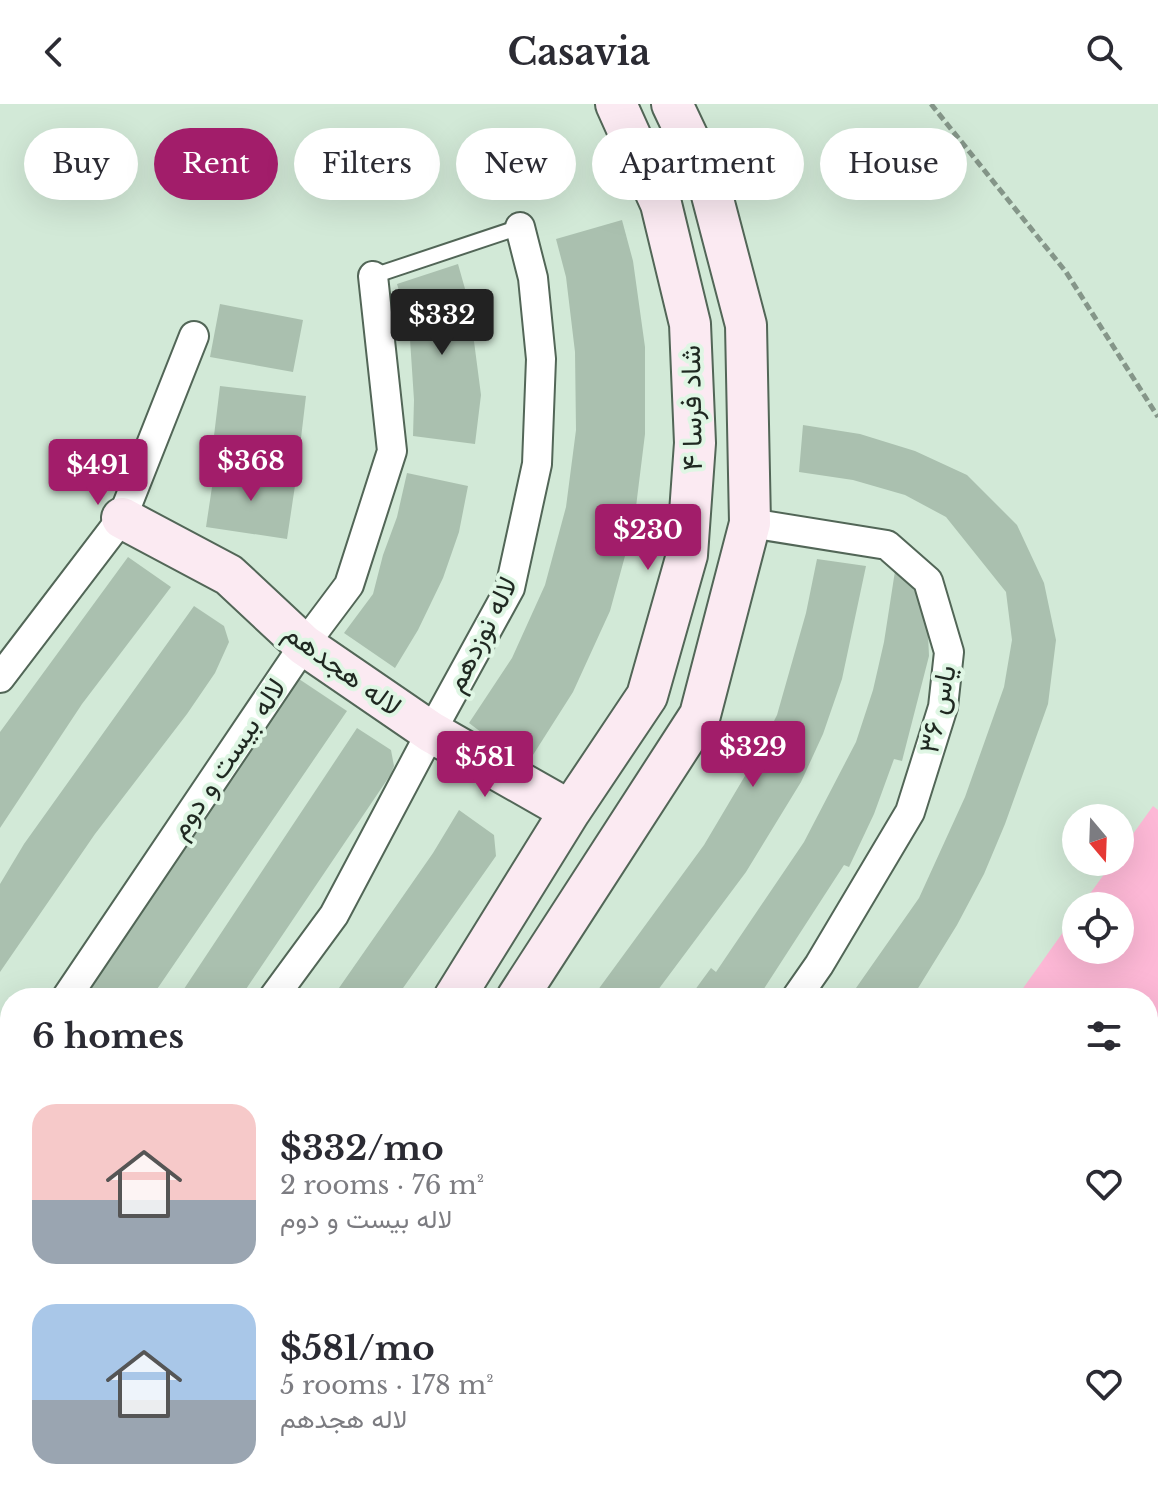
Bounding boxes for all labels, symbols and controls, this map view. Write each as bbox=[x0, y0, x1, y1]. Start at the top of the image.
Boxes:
icon: back bbox=[32, 30, 76, 74]
text: Casavia bbox=[508, 30, 651, 75]
icon: search bbox=[1082, 30, 1126, 74]
chip: Buy bbox=[24, 128, 138, 200]
chip: Rent bbox=[154, 128, 278, 200]
chip: Filters bbox=[294, 128, 440, 200]
chip: New bbox=[456, 128, 576, 200]
chip: Apartment bbox=[592, 128, 804, 200]
chip: House bbox=[820, 128, 967, 200]
pin: $332 bbox=[395, 289, 489, 357]
text: $332 bbox=[409, 299, 475, 331]
street label: شاد فرسا ۴ bbox=[673, 345, 710, 471]
pin: $368 bbox=[204, 435, 298, 503]
pin: $491 bbox=[51, 439, 145, 507]
text: $368 bbox=[217, 445, 285, 477]
text: $491 bbox=[67, 449, 129, 481]
pin: $230 bbox=[601, 504, 695, 572]
text: $230 bbox=[613, 514, 683, 546]
street label: لاله نوزدهم bbox=[437, 571, 526, 698]
street label: لاله هجدهم bbox=[276, 615, 408, 725]
street label: یاس ۳۶ bbox=[911, 662, 964, 756]
street label: لاله بیست و دوم bbox=[161, 672, 295, 846]
pin: $329 bbox=[706, 721, 800, 789]
pin: $581 bbox=[438, 731, 532, 799]
text: $329 bbox=[719, 731, 787, 763]
text: $581 bbox=[455, 741, 515, 773]
north arrow bbox=[1062, 804, 1134, 876]
map controls bbox=[1062, 804, 1134, 964]
button: locate bbox=[1062, 892, 1134, 964]
icon: filters bbox=[1082, 1014, 1126, 1058]
text: 6 homes bbox=[32, 1015, 184, 1057]
text: $332/mo bbox=[280, 1127, 444, 1169]
icon: home bbox=[96, 1136, 192, 1232]
icon: heart bbox=[1082, 1162, 1126, 1206]
text: 2 rooms · 76 m² bbox=[280, 1169, 484, 1201]
text: لاله بیست و دوم bbox=[280, 1203, 452, 1235]
text: $581/mo bbox=[280, 1327, 435, 1369]
icon: home bbox=[96, 1336, 192, 1432]
icon: heart bbox=[1082, 1362, 1126, 1406]
text: 5 rooms · 178 m² bbox=[280, 1369, 494, 1401]
text: لاله هجدهم bbox=[280, 1403, 407, 1435]

